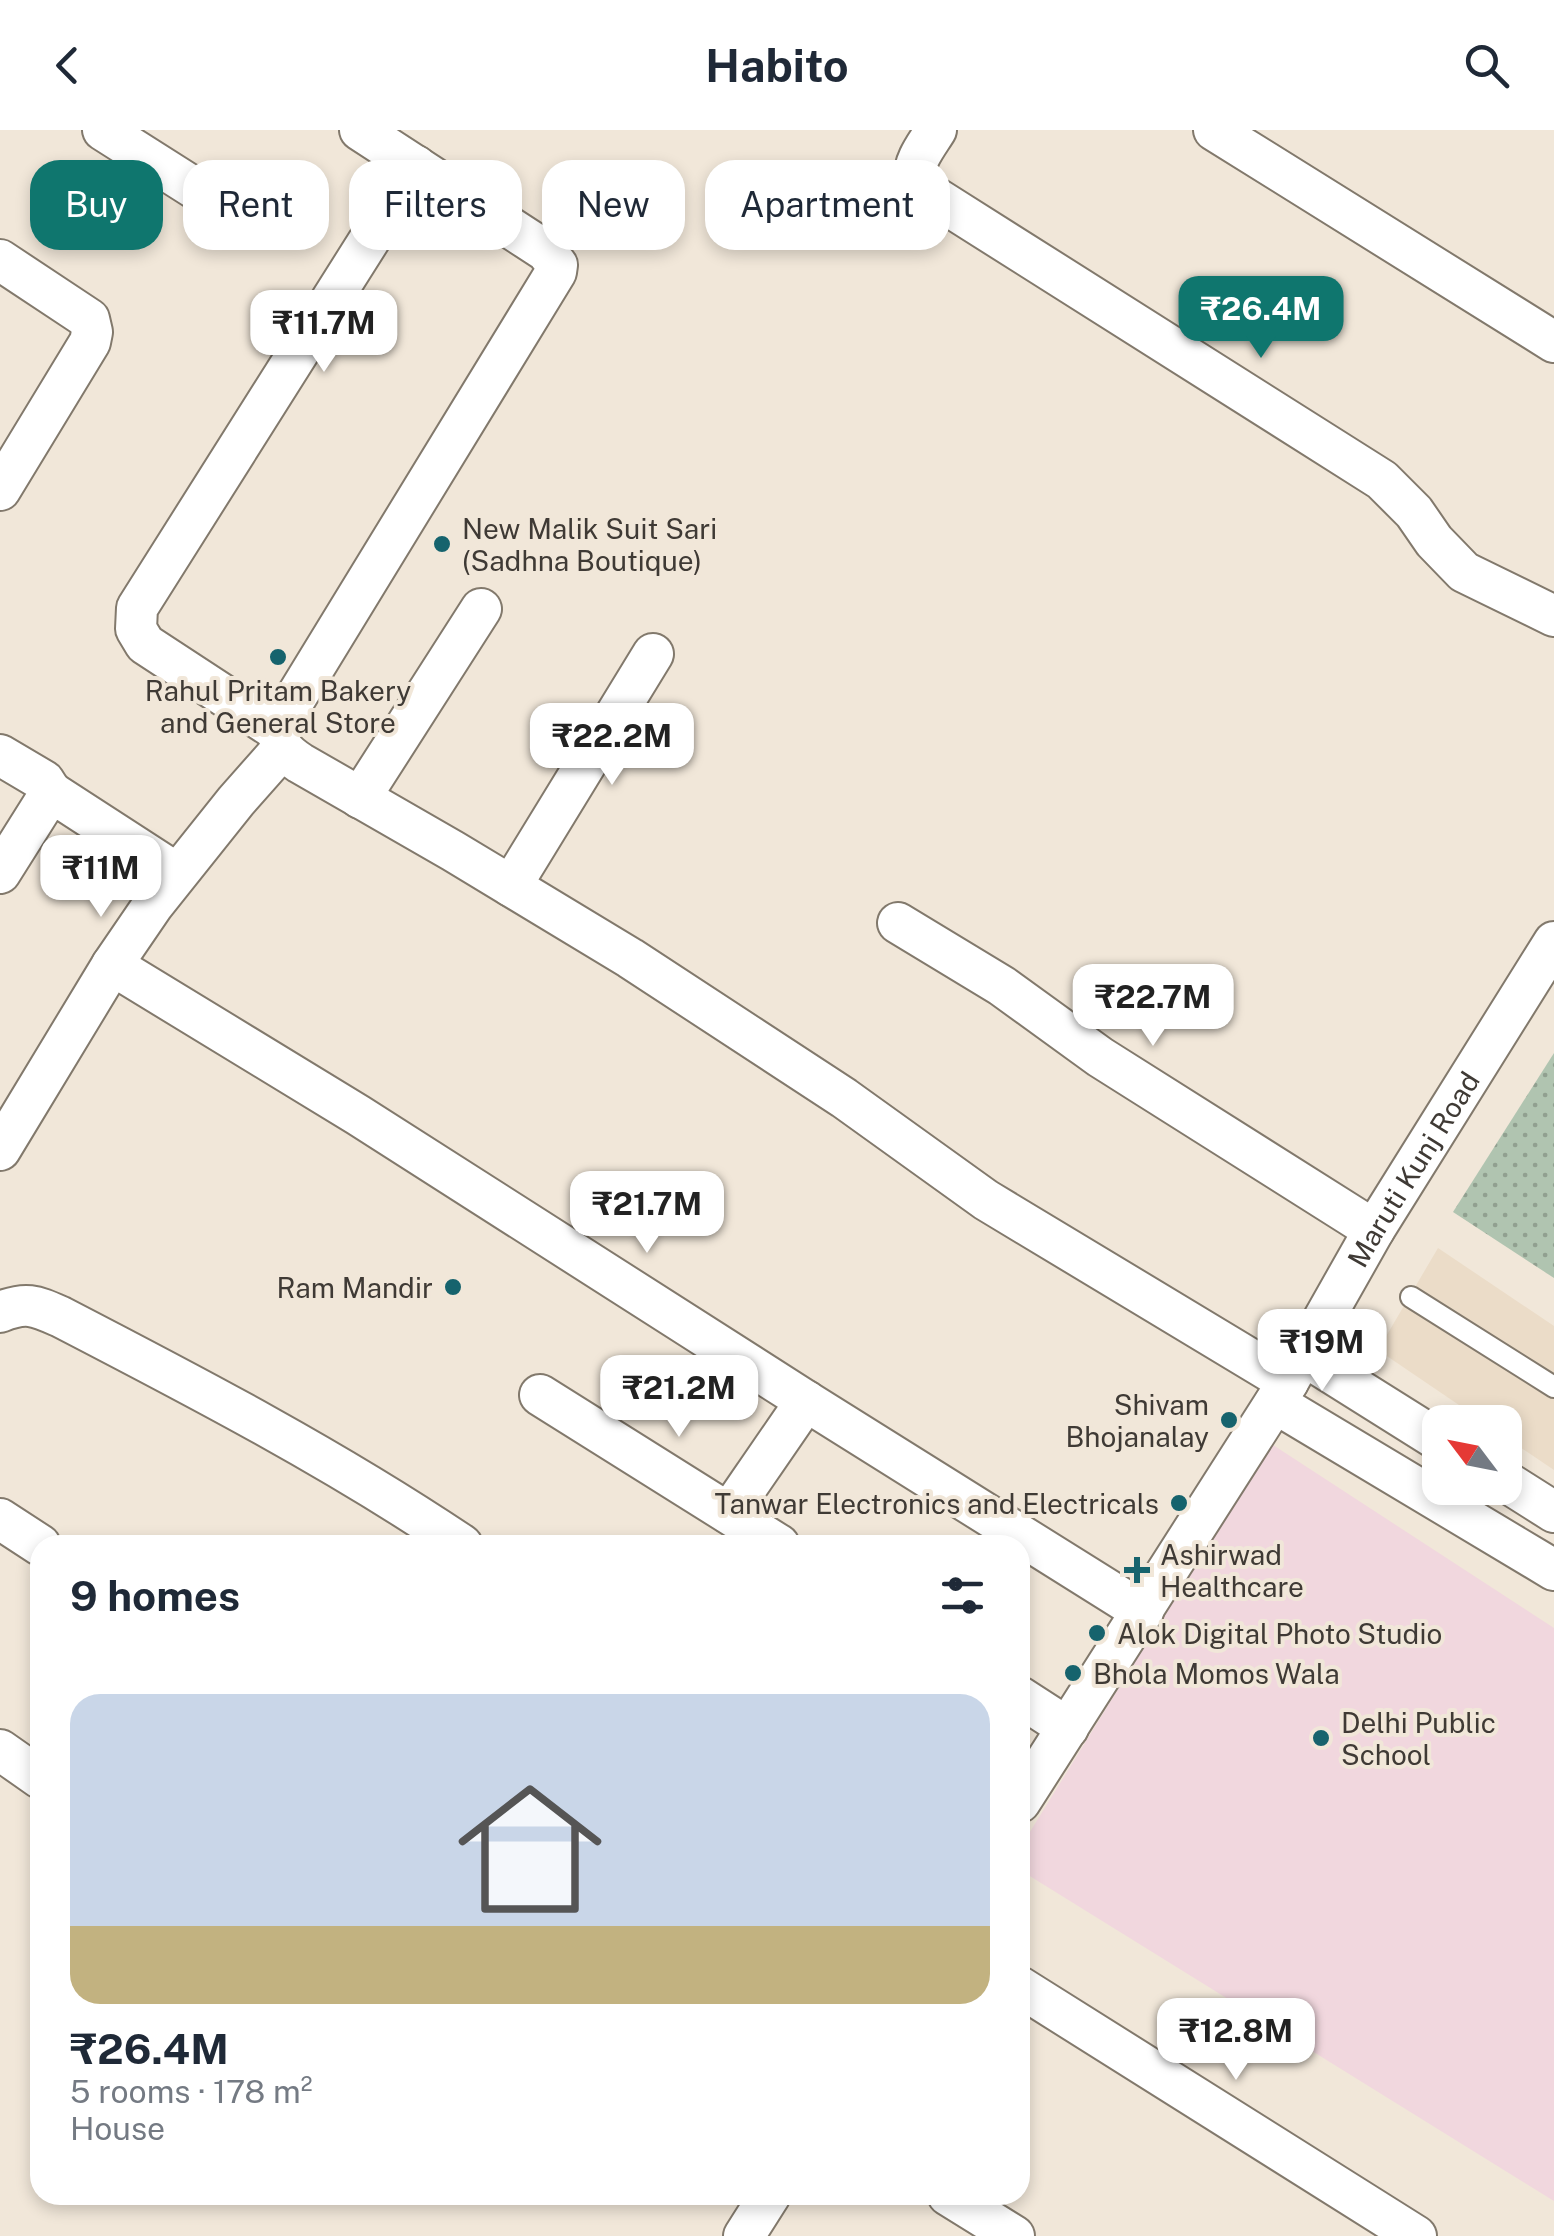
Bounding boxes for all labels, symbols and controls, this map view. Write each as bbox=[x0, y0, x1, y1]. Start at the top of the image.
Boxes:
icon: back bbox=[40, 38, 95, 93]
icon: search bbox=[1459, 38, 1514, 93]
text: Habito bbox=[705, 39, 849, 92]
chip: Buy bbox=[30, 160, 163, 250]
chip: Rent bbox=[183, 160, 329, 250]
chip: Filters bbox=[349, 160, 522, 250]
chip: New bbox=[542, 160, 685, 250]
chip: Apartment bbox=[705, 160, 950, 250]
pin: ₹26.4M bbox=[1180, 276, 1342, 361]
pin: ₹11.7M bbox=[243, 290, 405, 375]
text: ₹26.4M bbox=[1201, 290, 1321, 327]
text: ₹11.7M bbox=[272, 304, 376, 341]
place label: New Malik Suit Sari (Sadhna Boutique) bbox=[462, 512, 717, 577]
marker: New Malik Suit Sari (Sadhna Boutique) bbox=[431, 533, 453, 555]
marker: Rahul Pritam Bakery and General Store bbox=[267, 646, 289, 668]
place label: Rahul Pritam Bakery and General Store bbox=[145, 674, 411, 739]
pin: ₹22.2M bbox=[531, 703, 693, 788]
text: ₹22.2M bbox=[552, 717, 672, 754]
pin: ₹11M bbox=[42, 835, 160, 920]
text: ₹11M bbox=[62, 849, 140, 886]
pin: ₹22.7M bbox=[1072, 964, 1234, 1049]
text: ₹22.7M bbox=[1095, 978, 1211, 1015]
street label: Maruti Kunj Road bbox=[1340, 1065, 1485, 1273]
pin: ₹21.7M bbox=[566, 1171, 728, 1256]
text: ₹21.7M bbox=[592, 1185, 702, 1222]
place label: Ram Mandir bbox=[277, 1271, 433, 1304]
marker: Ram Mandir bbox=[442, 1276, 464, 1298]
pin: ₹19M bbox=[1263, 1309, 1381, 1394]
text: ₹19M bbox=[1280, 1323, 1364, 1360]
pin: ₹21.2M bbox=[598, 1355, 760, 1440]
text: ₹21.2M bbox=[622, 1369, 736, 1406]
place label: Shivam Bhojanalay bbox=[1065, 1388, 1209, 1453]
north arrow bbox=[1422, 1405, 1522, 1505]
map controls bbox=[1422, 1405, 1522, 1505]
marker: Shivam Bhojanalay bbox=[1218, 1409, 1240, 1431]
place label: Tanwar Electronics and Electricals bbox=[714, 1487, 1159, 1520]
marker: Tanwar Electronics and Electricals bbox=[1168, 1492, 1190, 1514]
place label: Ashirwad Healthcare bbox=[1160, 1538, 1304, 1603]
marker: Ashirwad Healthcare bbox=[1124, 1557, 1150, 1583]
icon: filters bbox=[935, 1568, 990, 1623]
text: 9 homes bbox=[70, 1571, 240, 1620]
place label: Alok Digital Photo Studio bbox=[1117, 1617, 1442, 1650]
marker: Alok Digital Photo Studio bbox=[1086, 1622, 1108, 1644]
place label: Bhola Momos Wala bbox=[1093, 1657, 1340, 1690]
marker: Bhola Momos Wala bbox=[1062, 1662, 1084, 1684]
place label: Delhi Public School bbox=[1341, 1706, 1496, 1771]
marker: Delhi Public School bbox=[1310, 1727, 1332, 1749]
icon: home bbox=[440, 1759, 620, 1939]
pin: ₹12.8M bbox=[1155, 1998, 1317, 2083]
text: ₹12.8M bbox=[1179, 2012, 1293, 2049]
text: ₹26.4M bbox=[70, 2024, 229, 2073]
text: 5 rooms · 178 m² bbox=[70, 2073, 313, 2110]
text: House bbox=[70, 2110, 165, 2147]

